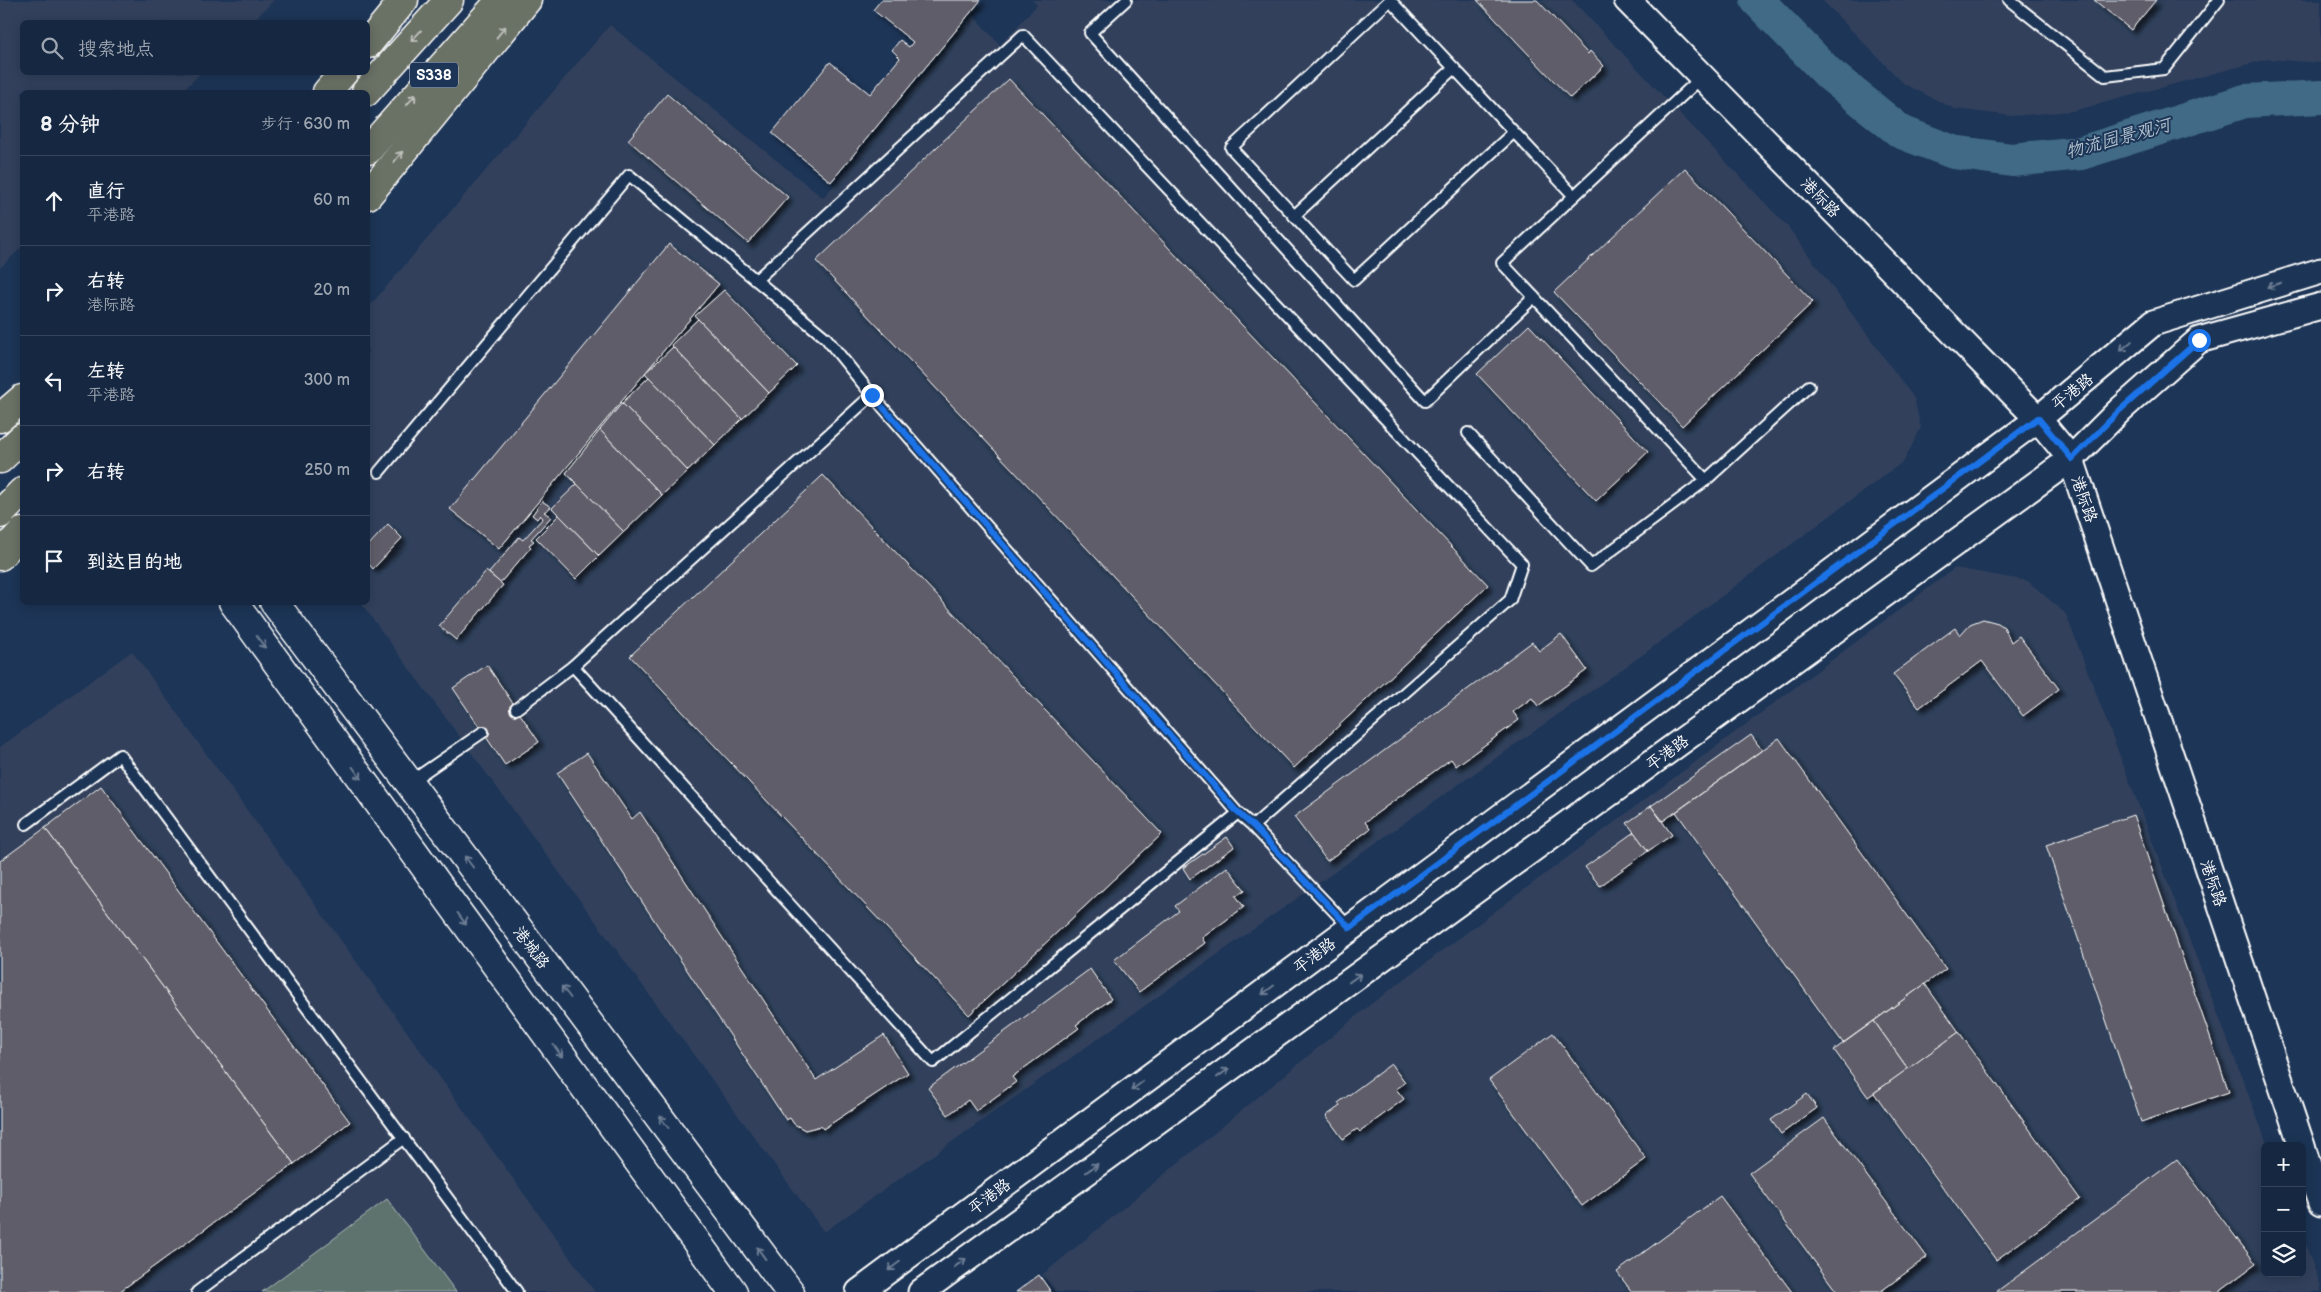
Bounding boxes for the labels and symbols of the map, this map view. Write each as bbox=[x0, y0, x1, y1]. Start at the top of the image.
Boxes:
one-way arrow bbox=[496, 25, 507, 38]
one-way arrow bbox=[410, 30, 422, 43]
road number: S338 bbox=[410, 62, 458, 88]
one-way arrow bbox=[406, 94, 417, 107]
water label: 物流园景观河 bbox=[2063, 114, 2176, 163]
one-way arrow bbox=[393, 151, 404, 164]
street label: 港际路 bbox=[1796, 174, 1843, 222]
one-way arrow bbox=[2267, 281, 2283, 291]
route start bbox=[2188, 329, 2211, 352]
one-way arrow bbox=[2120, 341, 2133, 352]
street label: 平港路 bbox=[2048, 370, 2098, 415]
route end bbox=[861, 384, 884, 407]
street label: 港际路 bbox=[2067, 474, 2100, 525]
one-way arrow bbox=[256, 635, 266, 649]
street label: 平港路 bbox=[1643, 731, 1693, 775]
one-way arrow bbox=[352, 766, 362, 780]
one-way arrow bbox=[464, 855, 474, 869]
street label: 港际路 bbox=[2196, 858, 2229, 909]
one-way arrow bbox=[457, 912, 468, 925]
street label: 港城路 bbox=[509, 923, 553, 973]
street label: 平港路 bbox=[1290, 934, 1340, 978]
one-way arrow bbox=[1348, 972, 1361, 983]
one-way arrow bbox=[1262, 984, 1275, 995]
one-way arrow bbox=[561, 986, 572, 999]
one-way arrow bbox=[553, 1044, 563, 1058]
one-way arrow bbox=[1216, 1068, 1230, 1078]
one-way arrow bbox=[1130, 1081, 1144, 1091]
one-way arrow bbox=[659, 1115, 669, 1129]
one-way arrow bbox=[1085, 1163, 1099, 1173]
street label: 平港路 bbox=[965, 1175, 1015, 1219]
one-way arrow bbox=[756, 1246, 766, 1260]
one-way arrow bbox=[953, 1258, 966, 1269]
one-way arrow bbox=[888, 1261, 901, 1272]

